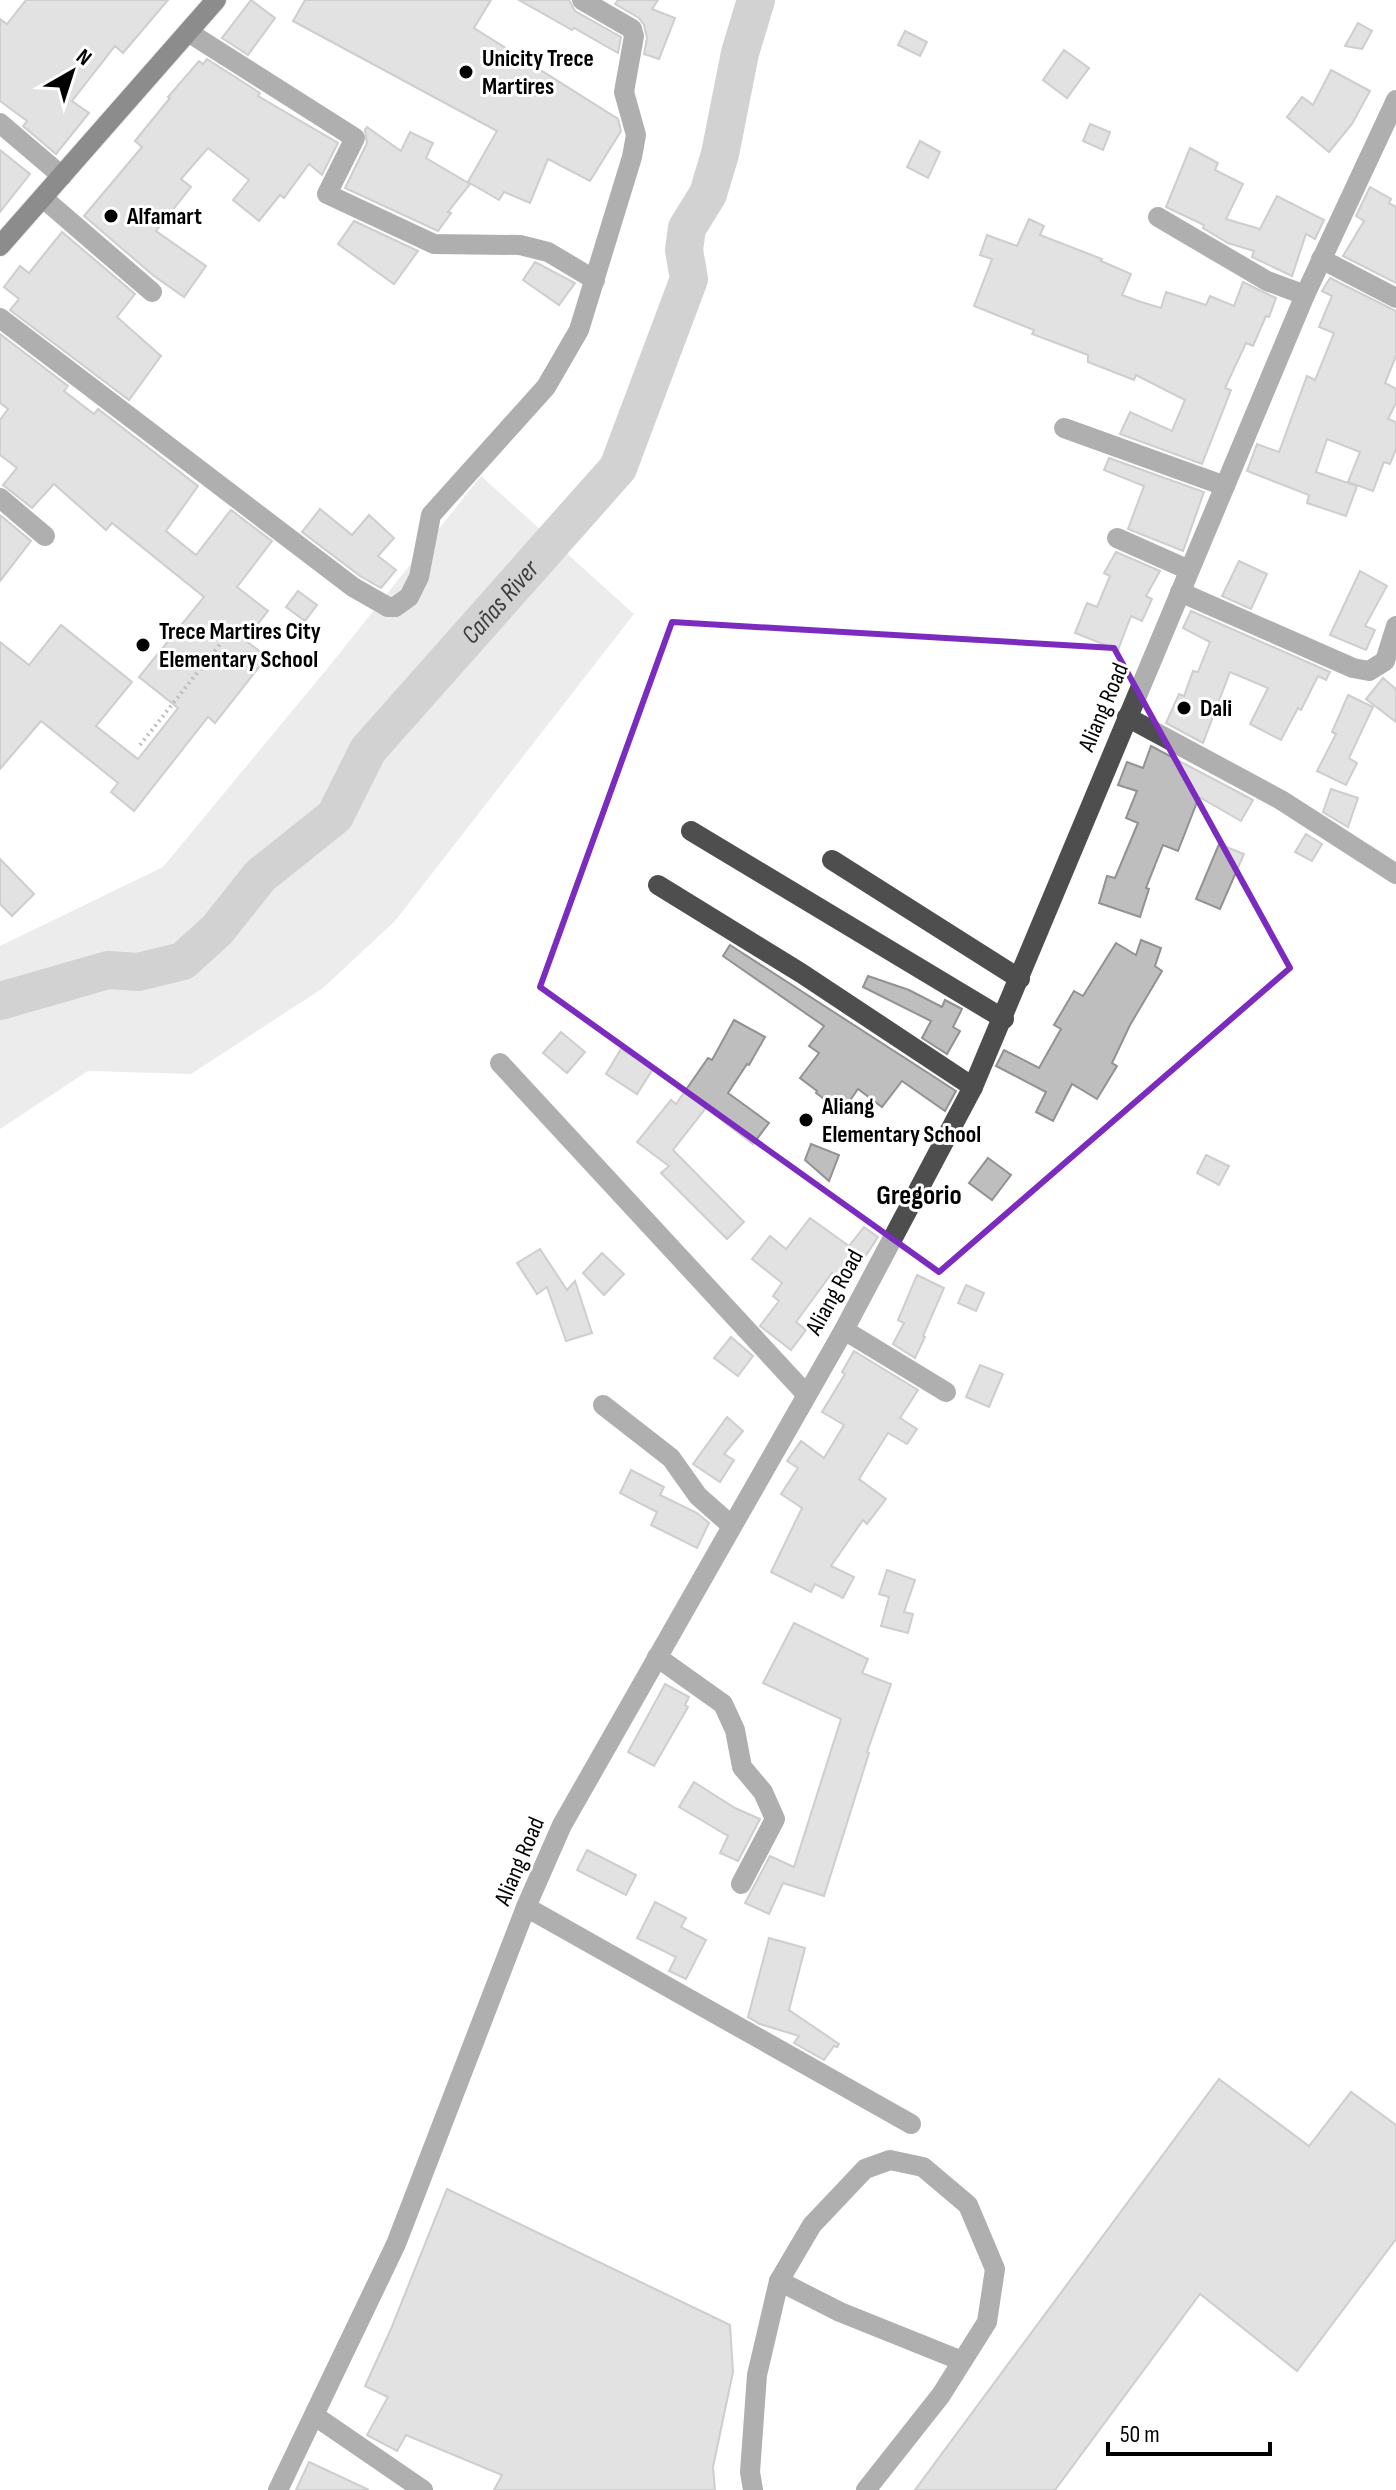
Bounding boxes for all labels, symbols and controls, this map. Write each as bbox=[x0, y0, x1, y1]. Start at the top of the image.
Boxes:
north arrow bbox=[32, 32, 112, 112]
text: N bbox=[71, 43, 97, 72]
place label: Unicity Trece Martires bbox=[482, 44, 594, 101]
marker: Unicity Trece Martires bbox=[457, 63, 475, 81]
place label: Alfamart bbox=[126, 202, 202, 231]
marker: Alfamart bbox=[102, 207, 120, 225]
water label: Cañas River bbox=[456, 553, 547, 651]
place label: Trece Martires City Elementary School bbox=[159, 617, 321, 674]
marker: Trece Martires City Elementary School bbox=[134, 636, 152, 654]
street label: Aliang Road bbox=[1072, 659, 1135, 757]
place label: Dali bbox=[1200, 694, 1232, 723]
marker: Dali bbox=[1175, 699, 1193, 717]
place label: Aliang Elementary School bbox=[821, 1092, 981, 1149]
marker: Aliang Elementary School bbox=[797, 1111, 815, 1129]
district label: Gregorio bbox=[876, 1179, 962, 1212]
street label: Aliang Road bbox=[799, 1245, 870, 1341]
street label: Aliang Road bbox=[488, 1813, 551, 1911]
scale bar bbox=[1108, 2406, 1270, 2456]
text: 50 m bbox=[1120, 2420, 1160, 2449]

